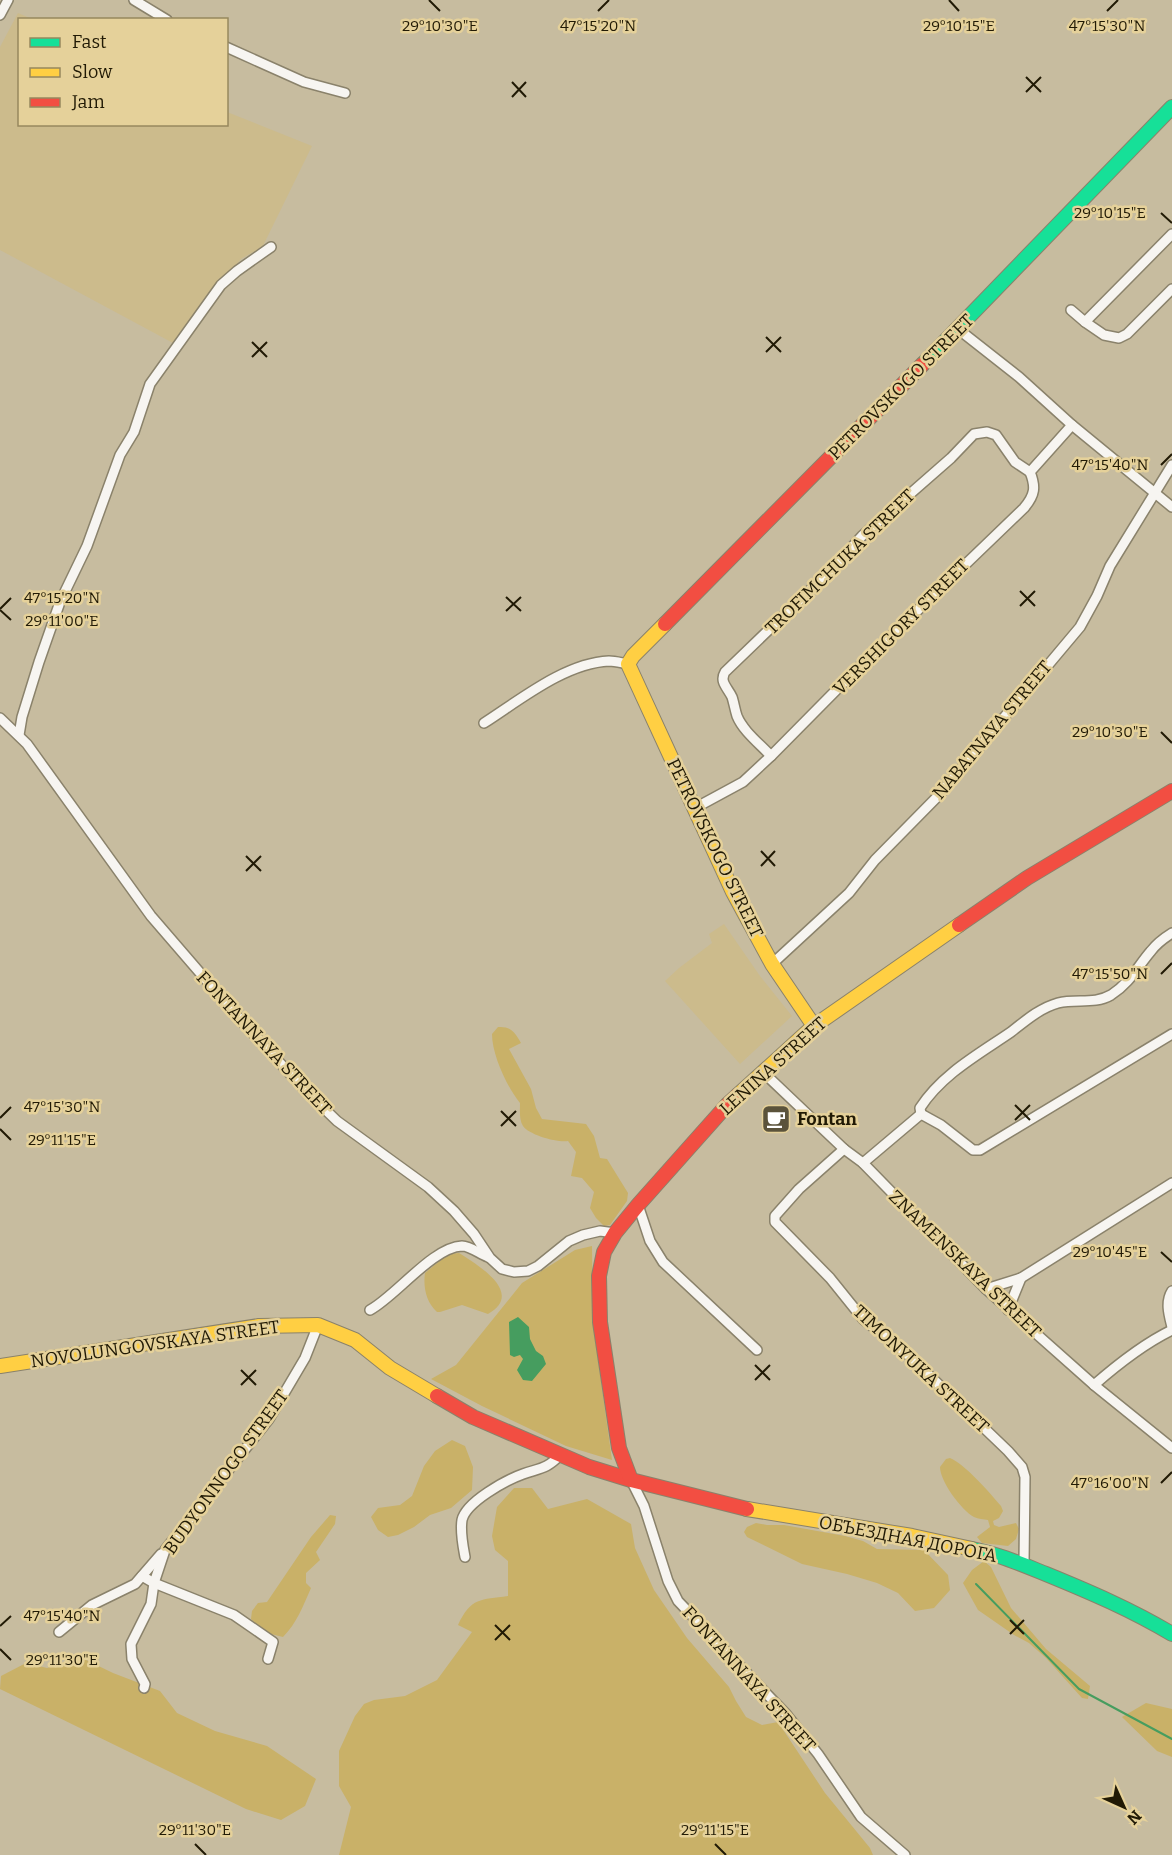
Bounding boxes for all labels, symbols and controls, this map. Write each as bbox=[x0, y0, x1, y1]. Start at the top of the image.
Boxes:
text: 29°10'30"E bbox=[402, 17, 478, 35]
text: 47°15'20"N bbox=[560, 17, 636, 35]
text: 29°10'15"E bbox=[923, 17, 995, 35]
text: 47°15'30"N bbox=[1069, 17, 1145, 35]
legend bbox=[18, 18, 228, 126]
text: Fast bbox=[72, 31, 107, 53]
text: Slow bbox=[72, 61, 113, 83]
text: Jam bbox=[71, 91, 105, 113]
text: 29°10'15"E bbox=[1074, 204, 1146, 222]
street label: PETROVSKOGO STREET bbox=[824, 309, 979, 464]
text: 47°15'40"N bbox=[1072, 456, 1149, 474]
street label: TROFIMCHUKA STREET bbox=[761, 484, 920, 639]
street label: VERSHIGORY STREET bbox=[828, 554, 974, 700]
text: 47°15'20"N bbox=[24, 589, 100, 607]
text: 29°11'00"E bbox=[25, 612, 99, 630]
street label: NABATNAYA STREET bbox=[928, 656, 1057, 804]
text: 29°10'30"E bbox=[1072, 723, 1148, 741]
street label: PETROVSKOGO STREET bbox=[662, 755, 768, 942]
text: 47°15'50"N bbox=[1072, 965, 1148, 983]
street label: FONTANNAYA STREET bbox=[192, 967, 337, 1120]
street label: LENINA STREET bbox=[715, 1012, 831, 1120]
text: 47°15'30"N bbox=[24, 1098, 100, 1116]
cafe icon: Fontan bbox=[760, 1103, 792, 1135]
place label: Fontan bbox=[797, 1108, 857, 1130]
text: 29°11'15"E bbox=[28, 1131, 96, 1149]
street label: ZNAMENSKAYA STREET bbox=[884, 1186, 1046, 1343]
text: 29°10'45"E bbox=[1073, 1243, 1147, 1261]
street label: TIMONYUKA STREET bbox=[849, 1300, 994, 1438]
street label: NOVOLUNGOVSKAYA STREET bbox=[29, 1316, 281, 1372]
street label: BUDYONNOGO STREET bbox=[159, 1385, 293, 1559]
text: 47°16'00"N bbox=[1071, 1474, 1149, 1492]
street label: ОБЪЕЗДНАЯ ДОРОГА bbox=[817, 1511, 999, 1567]
street label: FONTANNAYA STREET bbox=[678, 1602, 820, 1757]
text: 47°15'40"N bbox=[24, 1607, 101, 1625]
text: 29°11'30"E bbox=[26, 1651, 98, 1669]
north arrow bbox=[1094, 1777, 1154, 1837]
text: N bbox=[1123, 1806, 1145, 1828]
text: 29°11'30"E bbox=[159, 1821, 231, 1839]
text: 29°11'15"E bbox=[681, 1821, 749, 1839]

